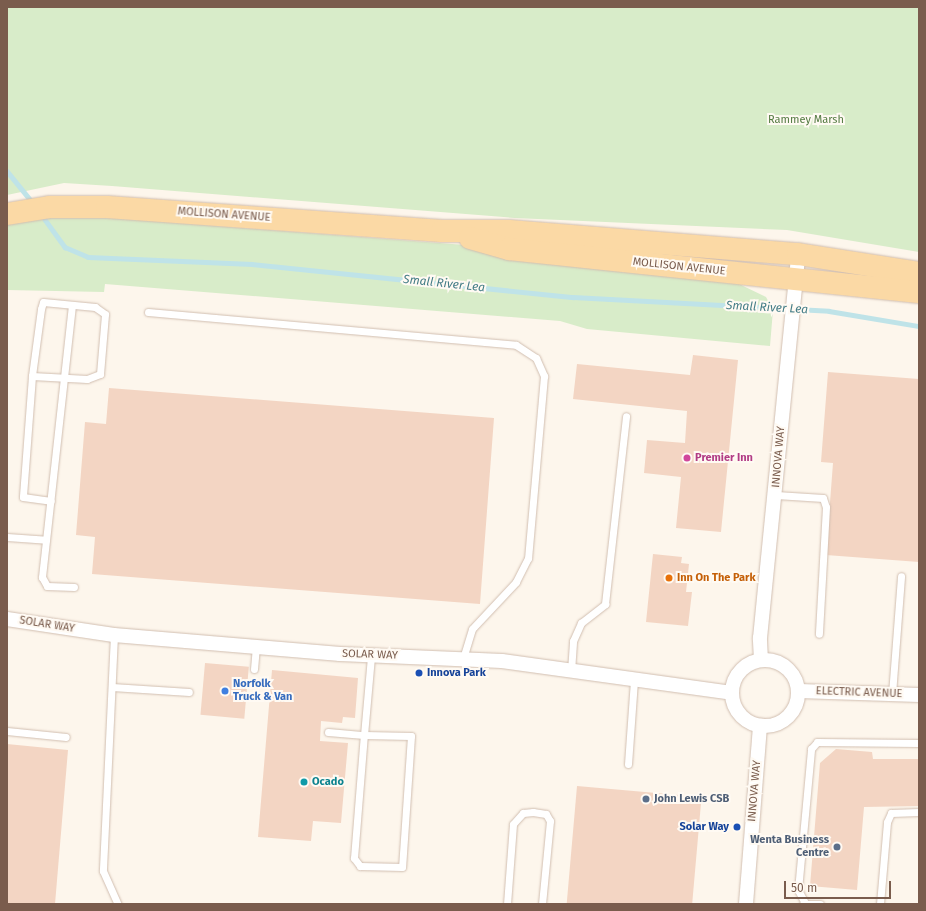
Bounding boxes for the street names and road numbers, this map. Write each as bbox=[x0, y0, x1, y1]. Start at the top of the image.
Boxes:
street label: MOLLISON AVENUE bbox=[177, 205, 271, 225]
street label: MOLLISON AVENUE bbox=[632, 256, 726, 278]
street label: INNOVA WAY bbox=[770, 426, 788, 488]
street label: SOLAR WAY bbox=[18, 614, 76, 636]
street label: SOLAR WAY bbox=[342, 647, 398, 663]
street label: ELECTRIC AVENUE bbox=[815, 685, 903, 701]
street label: INNOVA WAY bbox=[746, 760, 764, 822]

